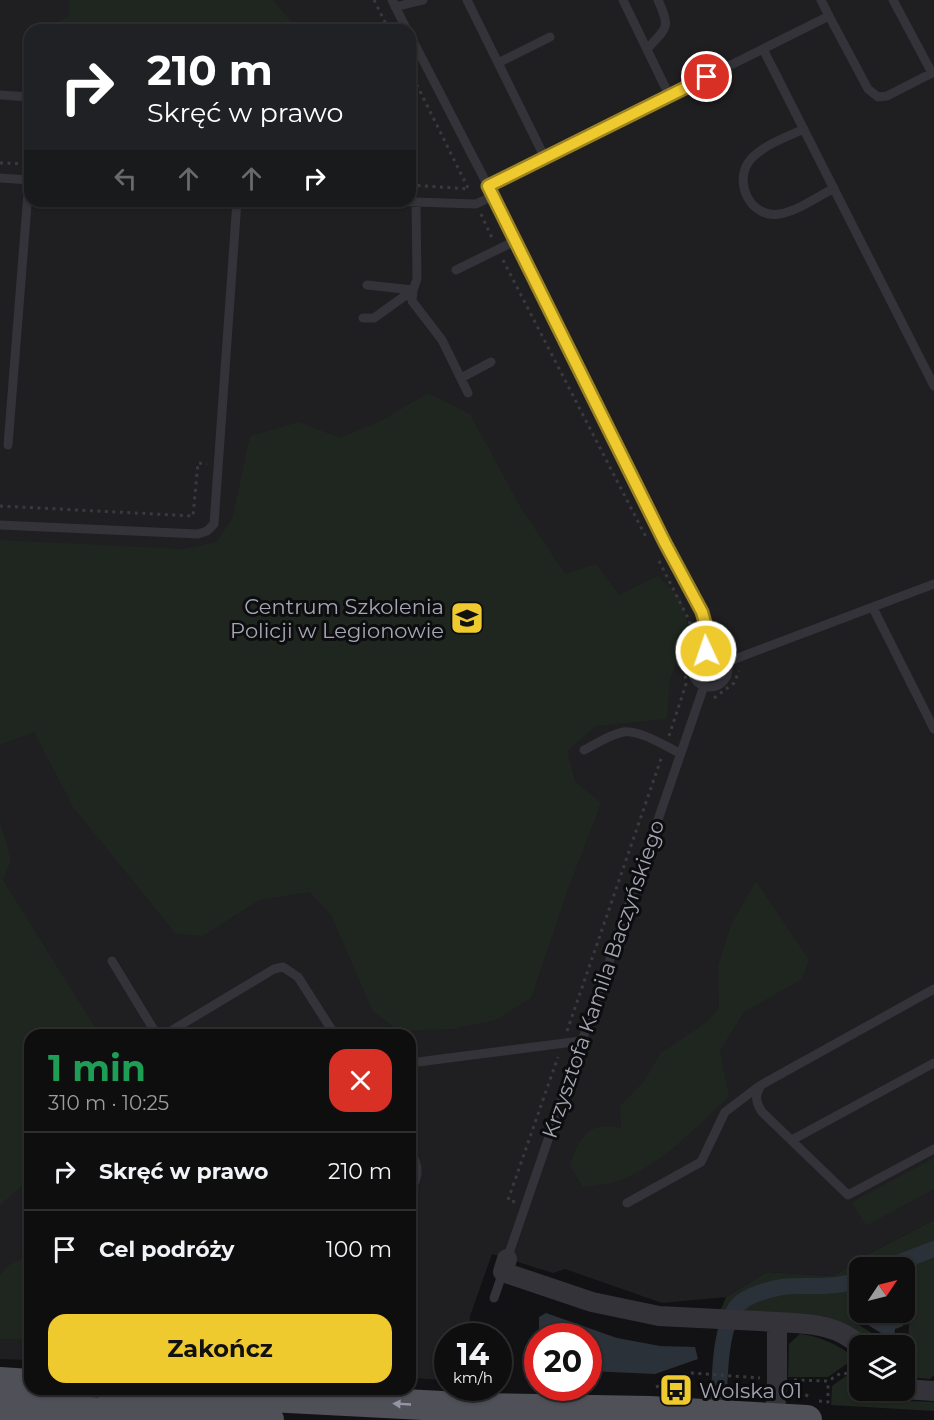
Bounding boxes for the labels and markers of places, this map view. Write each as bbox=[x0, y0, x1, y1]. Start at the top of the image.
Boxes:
pin bbox=[681, 51, 732, 102]
place label: Centrum Szkolenia Policji w Legionowie bbox=[230, 594, 444, 643]
school or university icon: Centrum Szkolenia Policji w Legionowie bbox=[449, 600, 485, 636]
bus stop icon: Wolska 01 bbox=[658, 1372, 694, 1408]
place label: Wolska 01 bbox=[699, 1378, 802, 1403]

